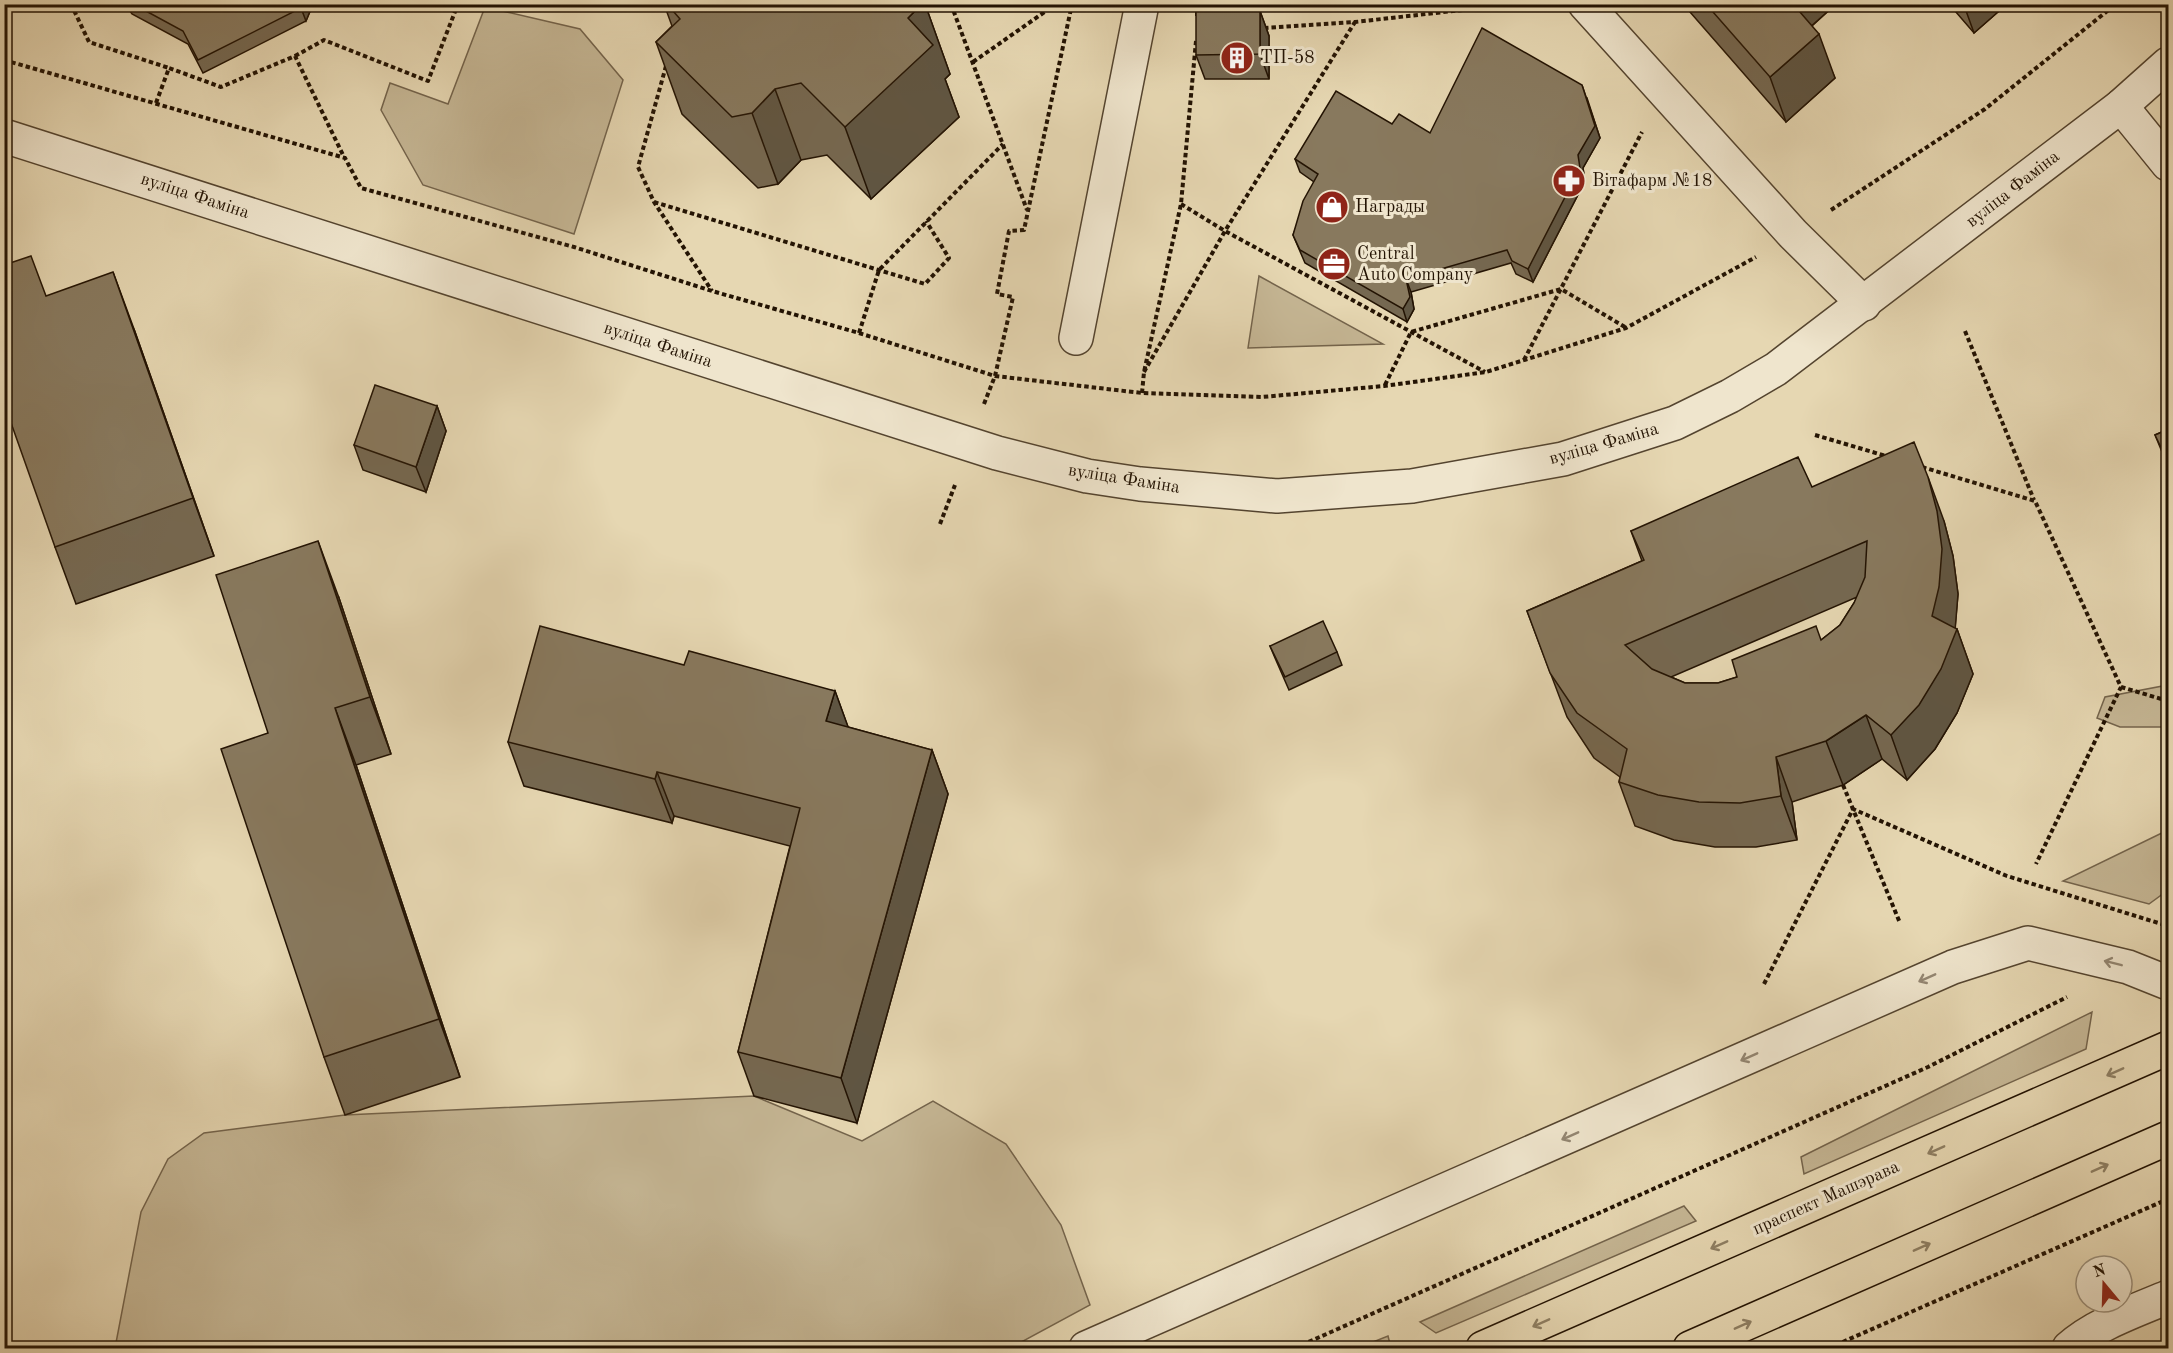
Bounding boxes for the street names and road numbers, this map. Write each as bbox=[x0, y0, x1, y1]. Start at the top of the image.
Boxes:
street label: вуліца Фаміна bbox=[1963, 147, 2063, 231]
street label: вуліца Фаміна bbox=[139, 170, 252, 222]
street label: вуліца Фаміна bbox=[602, 319, 715, 371]
street label: вуліца Фаміна bbox=[1547, 420, 1661, 468]
street label: вуліца Фаміна bbox=[1067, 461, 1181, 497]
street label: праспект Машэрава bbox=[1750, 1158, 1902, 1238]

